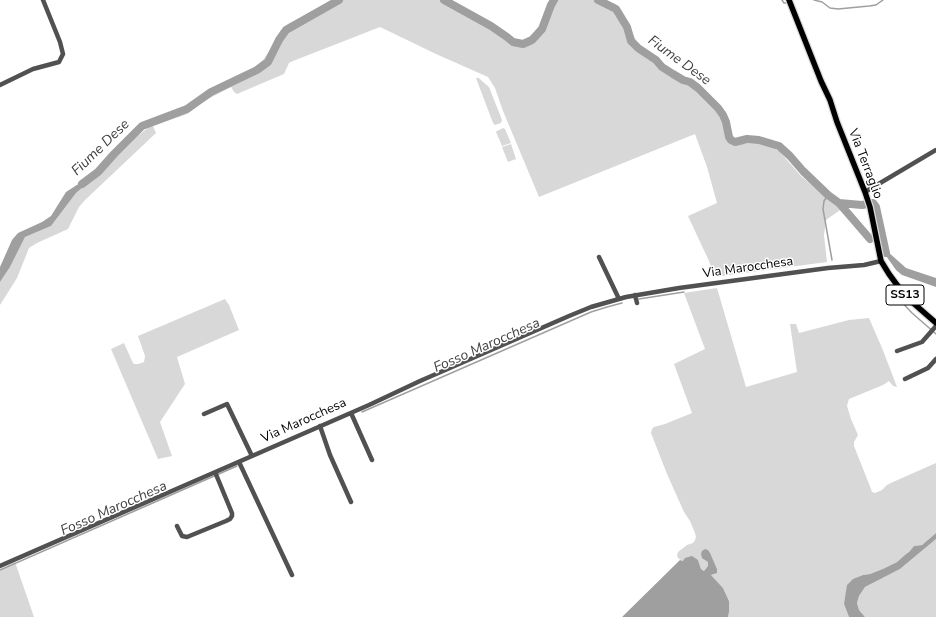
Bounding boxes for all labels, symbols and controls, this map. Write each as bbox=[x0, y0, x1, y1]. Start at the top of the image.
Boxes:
water label: Fiume Dese bbox=[644, 33, 714, 89]
water label: Fiume Dese bbox=[69, 116, 133, 180]
street label: Via Terraglio bbox=[844, 127, 886, 201]
street label: Via Marocchesa bbox=[702, 254, 794, 282]
road number: SS13 bbox=[886, 285, 924, 305]
water label: Fosso Marocchesa bbox=[431, 315, 543, 377]
street label: Via Marocchesa bbox=[259, 395, 349, 447]
water label: Fosso Marocchesa bbox=[58, 478, 170, 540]

